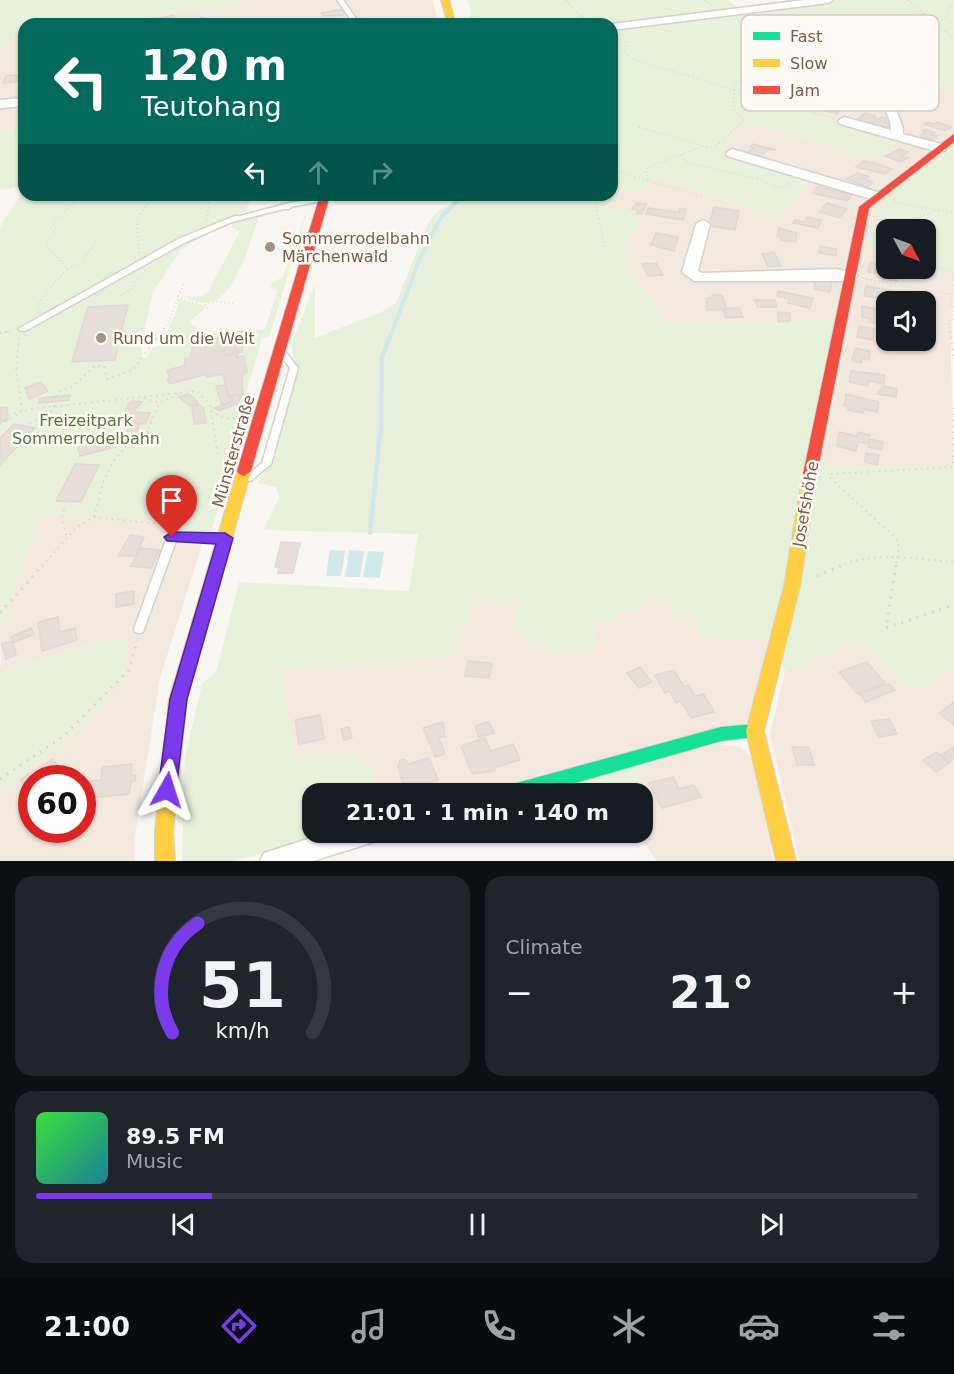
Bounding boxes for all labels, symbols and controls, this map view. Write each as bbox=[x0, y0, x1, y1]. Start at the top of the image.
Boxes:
legend bbox=[741, 15, 939, 111]
text: Fast bbox=[790, 27, 822, 46]
text: 120 m bbox=[141, 41, 287, 90]
icon: left bbox=[42, 42, 120, 120]
text: Slow bbox=[790, 54, 827, 73]
text: Jam bbox=[789, 81, 820, 100]
text: Teutohang bbox=[141, 91, 282, 122]
icon: left bbox=[239, 156, 272, 189]
icon: ahead bbox=[302, 156, 335, 189]
icon: right bbox=[365, 156, 398, 189]
north arrow bbox=[876, 219, 936, 279]
map controls bbox=[876, 219, 936, 351]
place label: Sommerrodelbahn Märchenwald bbox=[282, 229, 430, 266]
marker: Sommerrodelbahn Märchenwald bbox=[263, 240, 277, 254]
button: sound bbox=[876, 291, 936, 351]
place label: Rund um die Welt bbox=[113, 329, 255, 348]
marker: Rund um die Welt bbox=[94, 331, 108, 345]
street label: Münsterstraße bbox=[208, 393, 259, 510]
park label: Freizeitpark Sommerrodelbahn bbox=[12, 411, 160, 448]
street label: Josefshöhe bbox=[788, 460, 822, 549]
pin bbox=[146, 475, 197, 537]
icon: arrive bbox=[155, 484, 188, 517]
position arrow bbox=[135, 758, 199, 822]
speed limit sign: 60 bbox=[18, 765, 96, 843]
text: 21:01 · 1 min · 140 m bbox=[346, 800, 609, 825]
text: Climate bbox=[506, 935, 582, 959]
text: 51 bbox=[199, 949, 286, 1022]
text: 21° bbox=[669, 966, 754, 1019]
text: − bbox=[506, 973, 533, 1012]
text: + bbox=[890, 973, 918, 1012]
text: km/h bbox=[215, 1018, 269, 1043]
text: 89.5 FM bbox=[126, 1124, 225, 1149]
text: Music bbox=[126, 1149, 183, 1173]
icon: previous bbox=[167, 1208, 200, 1241]
icon: pause bbox=[461, 1208, 494, 1241]
icon: next bbox=[755, 1208, 788, 1241]
icon: directions bbox=[218, 1305, 260, 1347]
icon: music bbox=[348, 1305, 390, 1347]
icon: phone bbox=[478, 1305, 520, 1347]
icon: climate bbox=[608, 1305, 650, 1347]
icon: car bbox=[738, 1305, 780, 1347]
icon: filters bbox=[868, 1305, 910, 1347]
text: 21:00 bbox=[44, 1311, 130, 1342]

